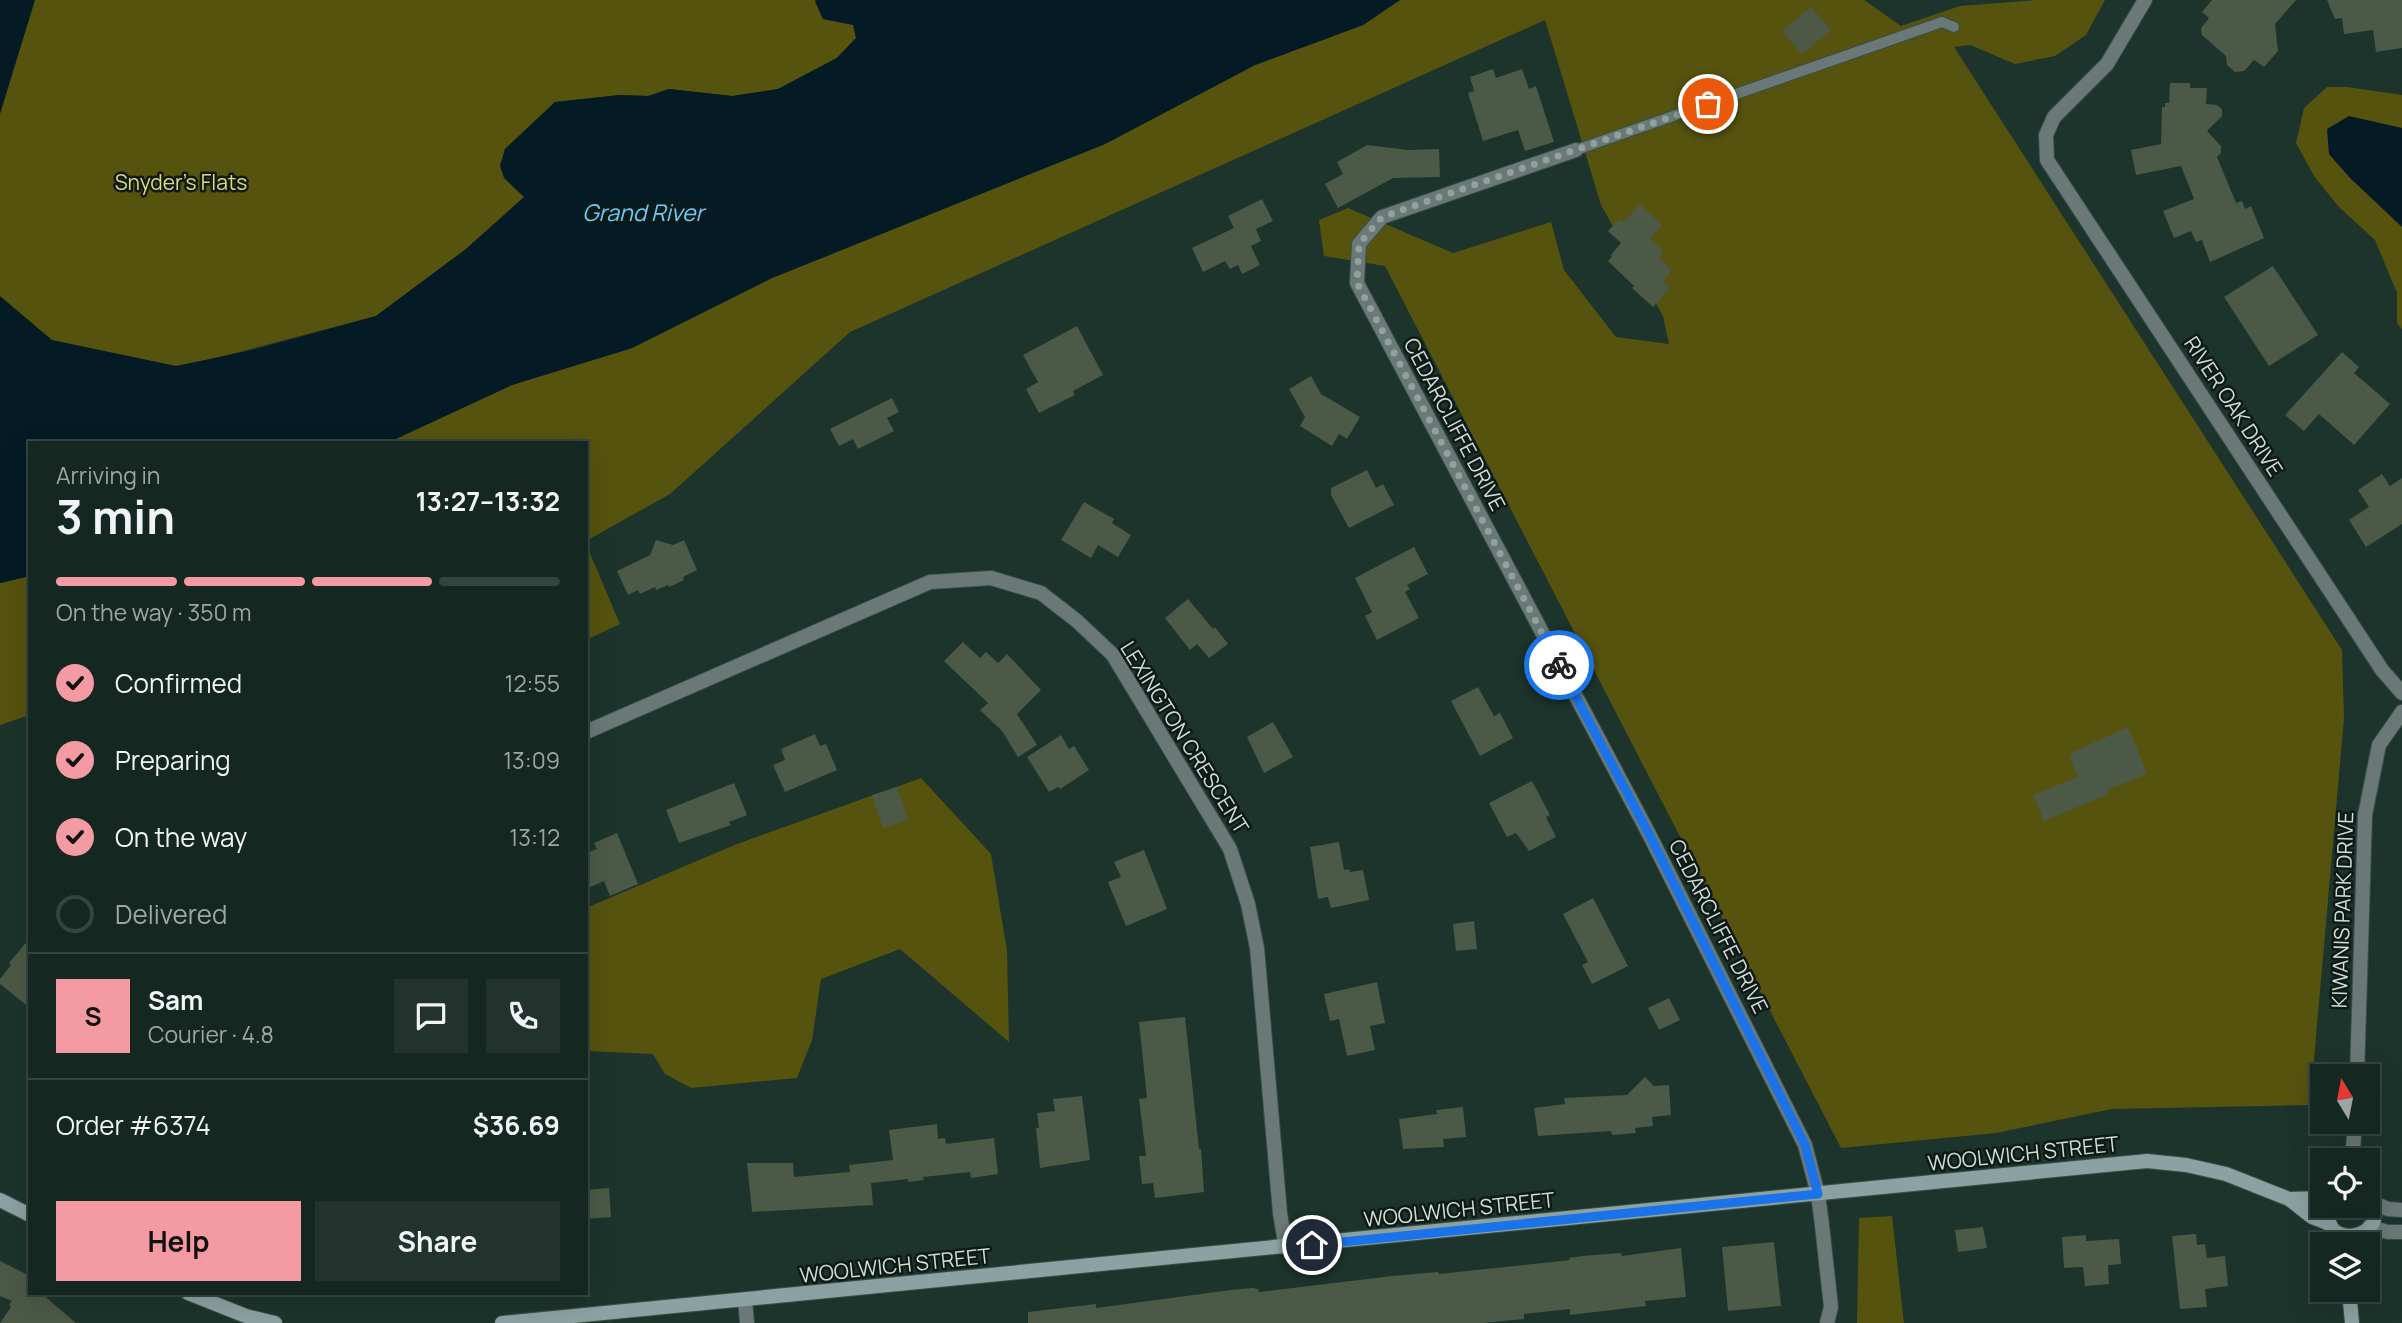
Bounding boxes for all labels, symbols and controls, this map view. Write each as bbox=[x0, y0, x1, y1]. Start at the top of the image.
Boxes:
pin bbox=[1678, 74, 1738, 134]
icon: bag bbox=[1689, 85, 1727, 123]
park label: Snyder's Flats bbox=[115, 168, 247, 196]
water label: Grand River bbox=[582, 196, 706, 228]
street label: RIVER OAK DRIVE bbox=[2178, 331, 2290, 481]
street label: CEDARCLIFFE DRIVE bbox=[1398, 333, 1512, 515]
text: Arriving in bbox=[56, 459, 161, 491]
text: 13:27–13:32 bbox=[415, 483, 560, 519]
text: 3 min bbox=[56, 485, 175, 548]
text: On the way · 350 m bbox=[56, 596, 252, 628]
courier bbox=[1524, 630, 1594, 700]
street label: LEXINGTON CRESCENT bbox=[1114, 635, 1256, 839]
icon: bike bbox=[1540, 646, 1578, 684]
icon: check bbox=[56, 664, 94, 702]
text: Confirmed bbox=[115, 665, 242, 701]
text: 12:55 bbox=[504, 667, 560, 699]
icon: check bbox=[56, 741, 94, 779]
text: Preparing bbox=[115, 742, 231, 778]
text: 13:09 bbox=[503, 744, 560, 776]
street label: KIWANIS PARK DRIVE bbox=[2325, 811, 2359, 1009]
icon: check bbox=[56, 818, 94, 856]
text: On the way bbox=[115, 819, 247, 855]
text: 13:12 bbox=[509, 821, 560, 853]
street label: CEDARCLIFFE DRIVE bbox=[1663, 834, 1775, 1018]
text: Delivered bbox=[115, 896, 227, 932]
button: chat bbox=[394, 979, 468, 1053]
button: phone bbox=[486, 979, 560, 1053]
text: Sam bbox=[148, 982, 203, 1018]
text: S bbox=[84, 998, 102, 1034]
text: Courier · 4.8 bbox=[148, 1018, 274, 1050]
north arrow bbox=[2310, 1064, 2380, 1134]
map controls bbox=[2310, 1064, 2380, 1302]
text: Order #6374 bbox=[56, 1107, 211, 1143]
text: $36.69 bbox=[473, 1107, 560, 1143]
street label: WOOLWICH STREET bbox=[1926, 1129, 2120, 1177]
button: locate bbox=[2310, 1148, 2380, 1218]
street label: WOOLWICH STREET bbox=[1362, 1185, 1556, 1233]
button: Help bbox=[56, 1201, 301, 1281]
button: Share bbox=[315, 1201, 560, 1281]
pin bbox=[1282, 1215, 1342, 1275]
icon: home bbox=[1293, 1226, 1331, 1264]
button: layers bbox=[2310, 1232, 2380, 1302]
street label: WOOLWICH STREET bbox=[798, 1241, 992, 1289]

